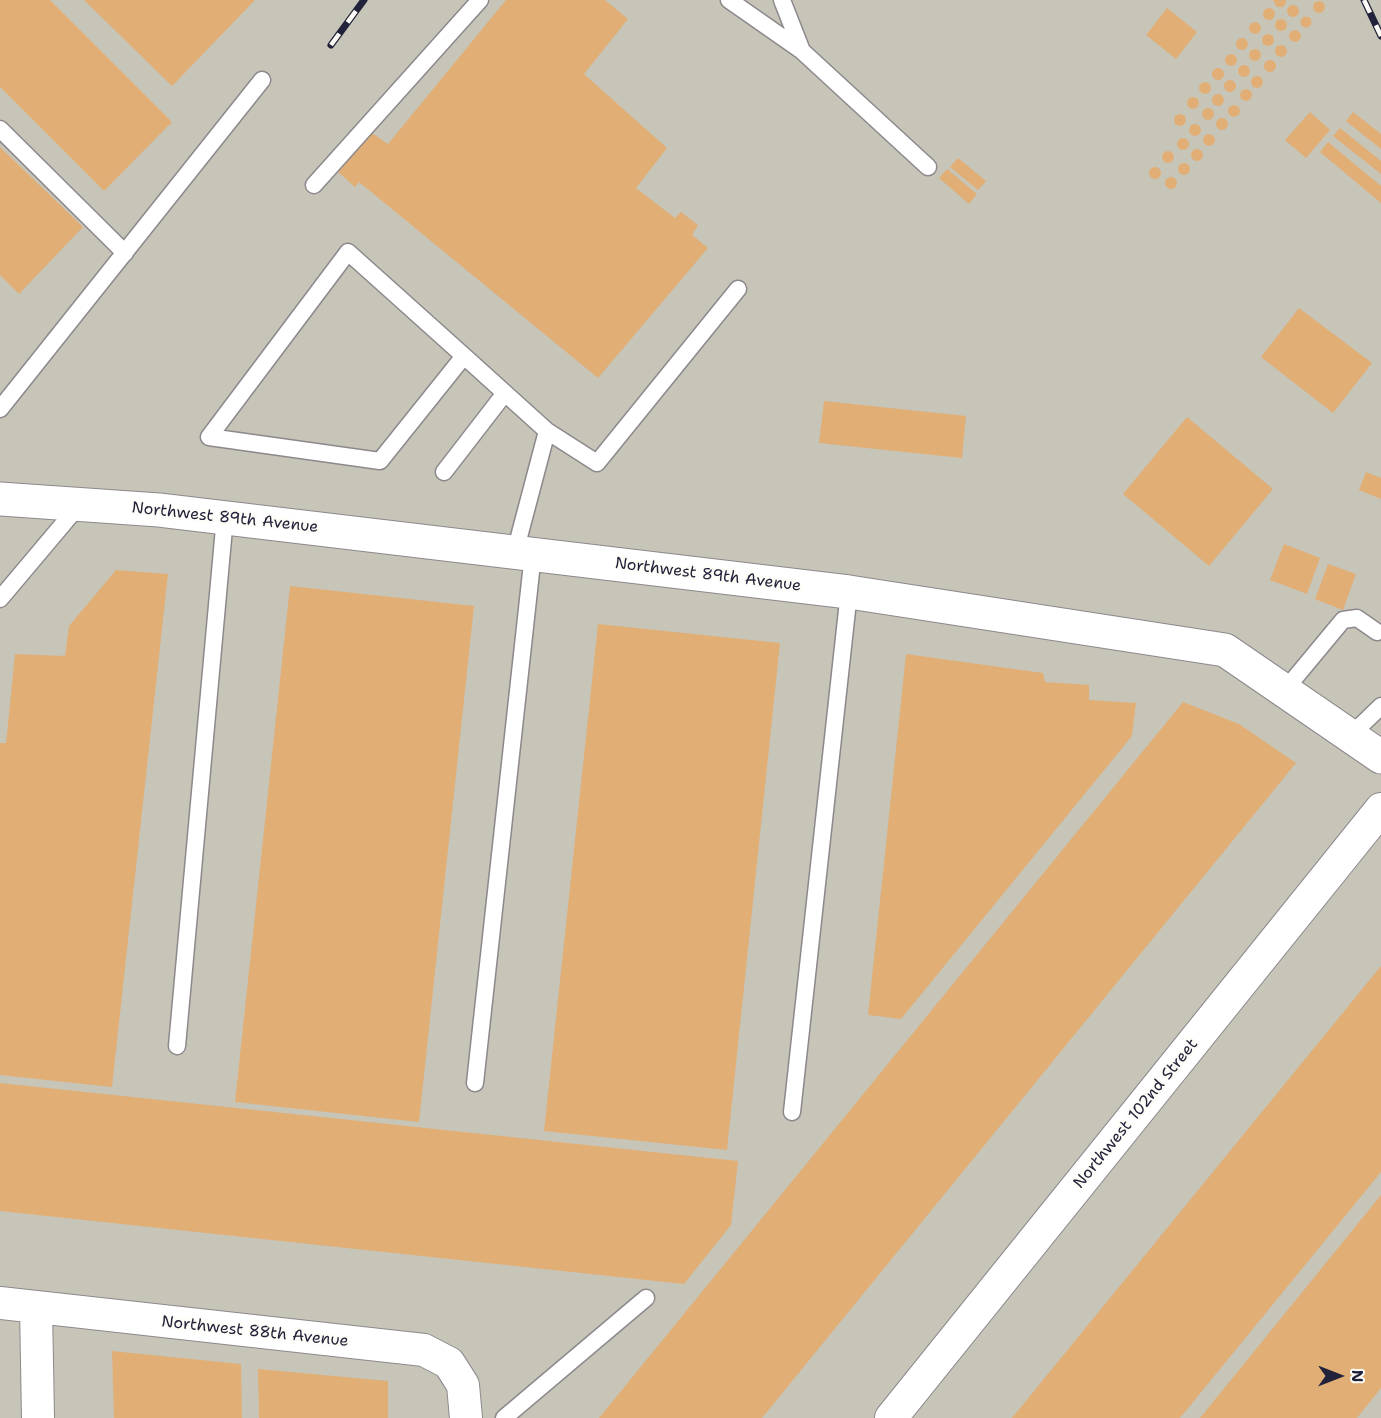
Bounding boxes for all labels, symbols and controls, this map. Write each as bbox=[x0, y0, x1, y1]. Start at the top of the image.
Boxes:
street label: Northwest 89th Avenue bbox=[131, 499, 319, 537]
street label: Northwest 89th Avenue bbox=[614, 554, 802, 596]
street label: Northwest 102nd Street bbox=[1070, 1035, 1202, 1193]
street label: Northwest 88th Avenue bbox=[161, 1313, 349, 1351]
north arrow bbox=[1309, 1346, 1369, 1406]
text: N bbox=[1347, 1370, 1368, 1382]

